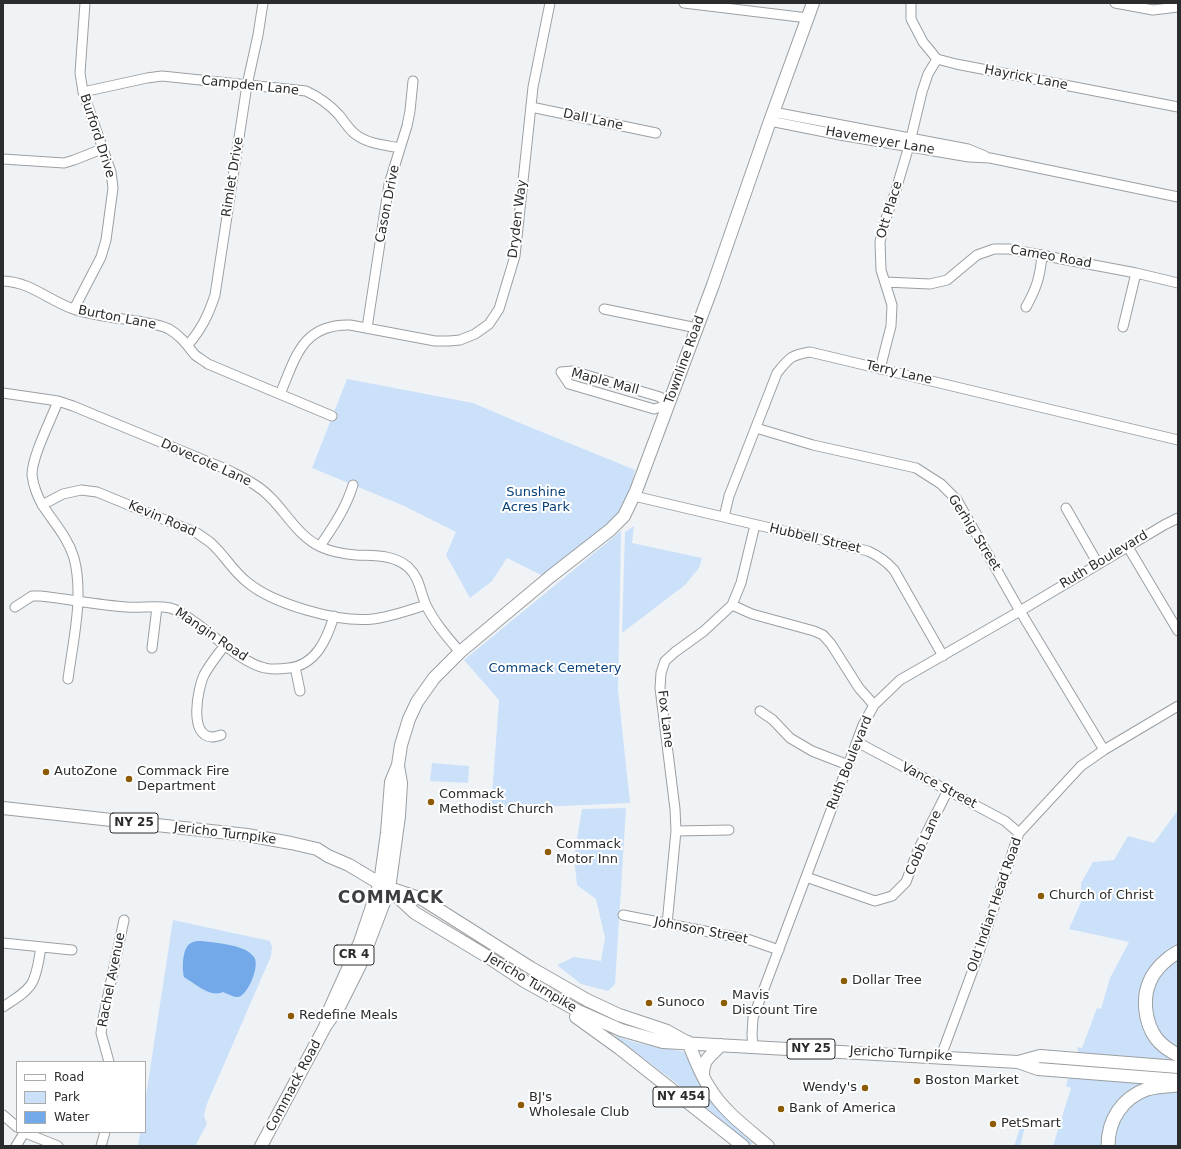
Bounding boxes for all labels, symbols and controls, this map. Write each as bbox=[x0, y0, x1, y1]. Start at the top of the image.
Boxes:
street label: Hayrick Lane bbox=[983, 62, 1069, 94]
street label: Campden Lane bbox=[200, 73, 300, 99]
street label: Burford Drive bbox=[76, 92, 118, 180]
street label: Dall Lane bbox=[562, 106, 624, 134]
street label: Havemeyer Lane bbox=[824, 124, 936, 158]
street label: Rimlet Drive bbox=[219, 136, 247, 218]
street label: Cason Drive bbox=[373, 164, 403, 244]
street label: Dryden Way bbox=[505, 179, 531, 259]
street label: Ott Place bbox=[874, 179, 906, 241]
street label: Cameo Road bbox=[1009, 242, 1093, 272]
street label: Burton Lane bbox=[77, 303, 157, 333]
street label: Townline Road bbox=[662, 314, 708, 406]
street label: Terry Lane bbox=[864, 358, 934, 388]
street label: Maple Mall bbox=[569, 365, 641, 399]
street label: Dovecote Lane bbox=[158, 436, 254, 490]
park label: Sunshine Acres Park bbox=[502, 485, 570, 516]
street label: Gerhig Street bbox=[944, 492, 1004, 574]
street label: Kevin Road bbox=[126, 498, 198, 540]
street label: Hubbell Street bbox=[768, 521, 862, 557]
street label: Ruth Boulevard bbox=[1057, 528, 1151, 592]
street label: Mangin Road bbox=[172, 605, 250, 665]
park label: Commack Cemetery bbox=[488, 661, 622, 677]
street label: Fox Lane bbox=[654, 689, 676, 749]
street label: Ruth Boulevard bbox=[824, 714, 876, 812]
street label: Vance Street bbox=[899, 760, 979, 812]
place label: AutoZone bbox=[54, 764, 117, 780]
place label: Commack Fire Department bbox=[137, 764, 229, 795]
marker: AutoZone bbox=[41, 767, 51, 777]
marker: Commack Fire Department bbox=[124, 774, 134, 784]
place label: Commack Methodist Church bbox=[439, 787, 553, 818]
marker: Commack Methodist Church bbox=[426, 797, 436, 807]
street label: Cobb Lane bbox=[903, 808, 945, 878]
road number: NY 25 bbox=[110, 813, 158, 833]
street label: Jericho Turnpike bbox=[173, 820, 277, 848]
street label: Old Indian Head Road bbox=[965, 836, 1025, 974]
place label: Commack Motor Inn bbox=[556, 837, 621, 868]
marker: Commack Motor Inn bbox=[543, 847, 553, 857]
place label: Church of Christ bbox=[1049, 888, 1154, 904]
district label: COMMACK bbox=[338, 889, 444, 909]
marker: Church of Christ bbox=[1036, 891, 1046, 901]
street label: Johnson Street bbox=[653, 914, 749, 948]
street label: Rachel Avenue bbox=[95, 931, 129, 1029]
road number: CR 4 bbox=[334, 945, 374, 965]
street label: Jericho Turnpike bbox=[483, 950, 579, 1016]
place label: Dollar Tree bbox=[852, 973, 922, 989]
marker: Dollar Tree bbox=[839, 976, 849, 986]
place label: Mavis Discount Tire bbox=[732, 988, 817, 1019]
place label: Sunoco bbox=[657, 995, 705, 1011]
marker: Sunoco bbox=[644, 998, 654, 1008]
marker: Mavis Discount Tire bbox=[719, 998, 729, 1008]
place label: Redefine Meals bbox=[299, 1008, 398, 1024]
marker: Redefine Meals bbox=[286, 1011, 296, 1021]
street label: Commack Road bbox=[263, 1037, 325, 1135]
road number: NY 25 bbox=[787, 1039, 835, 1059]
street label: Jericho Turnpike bbox=[849, 1044, 953, 1064]
legend bbox=[16, 1061, 146, 1133]
text: Road bbox=[54, 1070, 84, 1084]
place label: Boston Market bbox=[925, 1073, 1019, 1089]
marker: Boston Market bbox=[912, 1076, 922, 1086]
place label: Wendy's bbox=[802, 1080, 857, 1096]
marker: Wendy's bbox=[860, 1083, 870, 1093]
road number: NY 454 bbox=[653, 1087, 709, 1107]
text: Park bbox=[54, 1090, 80, 1104]
place label: BJ's Wholesale Club bbox=[529, 1090, 629, 1121]
marker: BJ's Wholesale Club bbox=[516, 1100, 526, 1110]
place label: Bank of America bbox=[789, 1101, 896, 1117]
marker: Bank of America bbox=[776, 1104, 786, 1114]
text: Water bbox=[54, 1110, 89, 1124]
place label: PetSmart bbox=[1001, 1116, 1061, 1132]
marker: PetSmart bbox=[988, 1119, 998, 1129]

